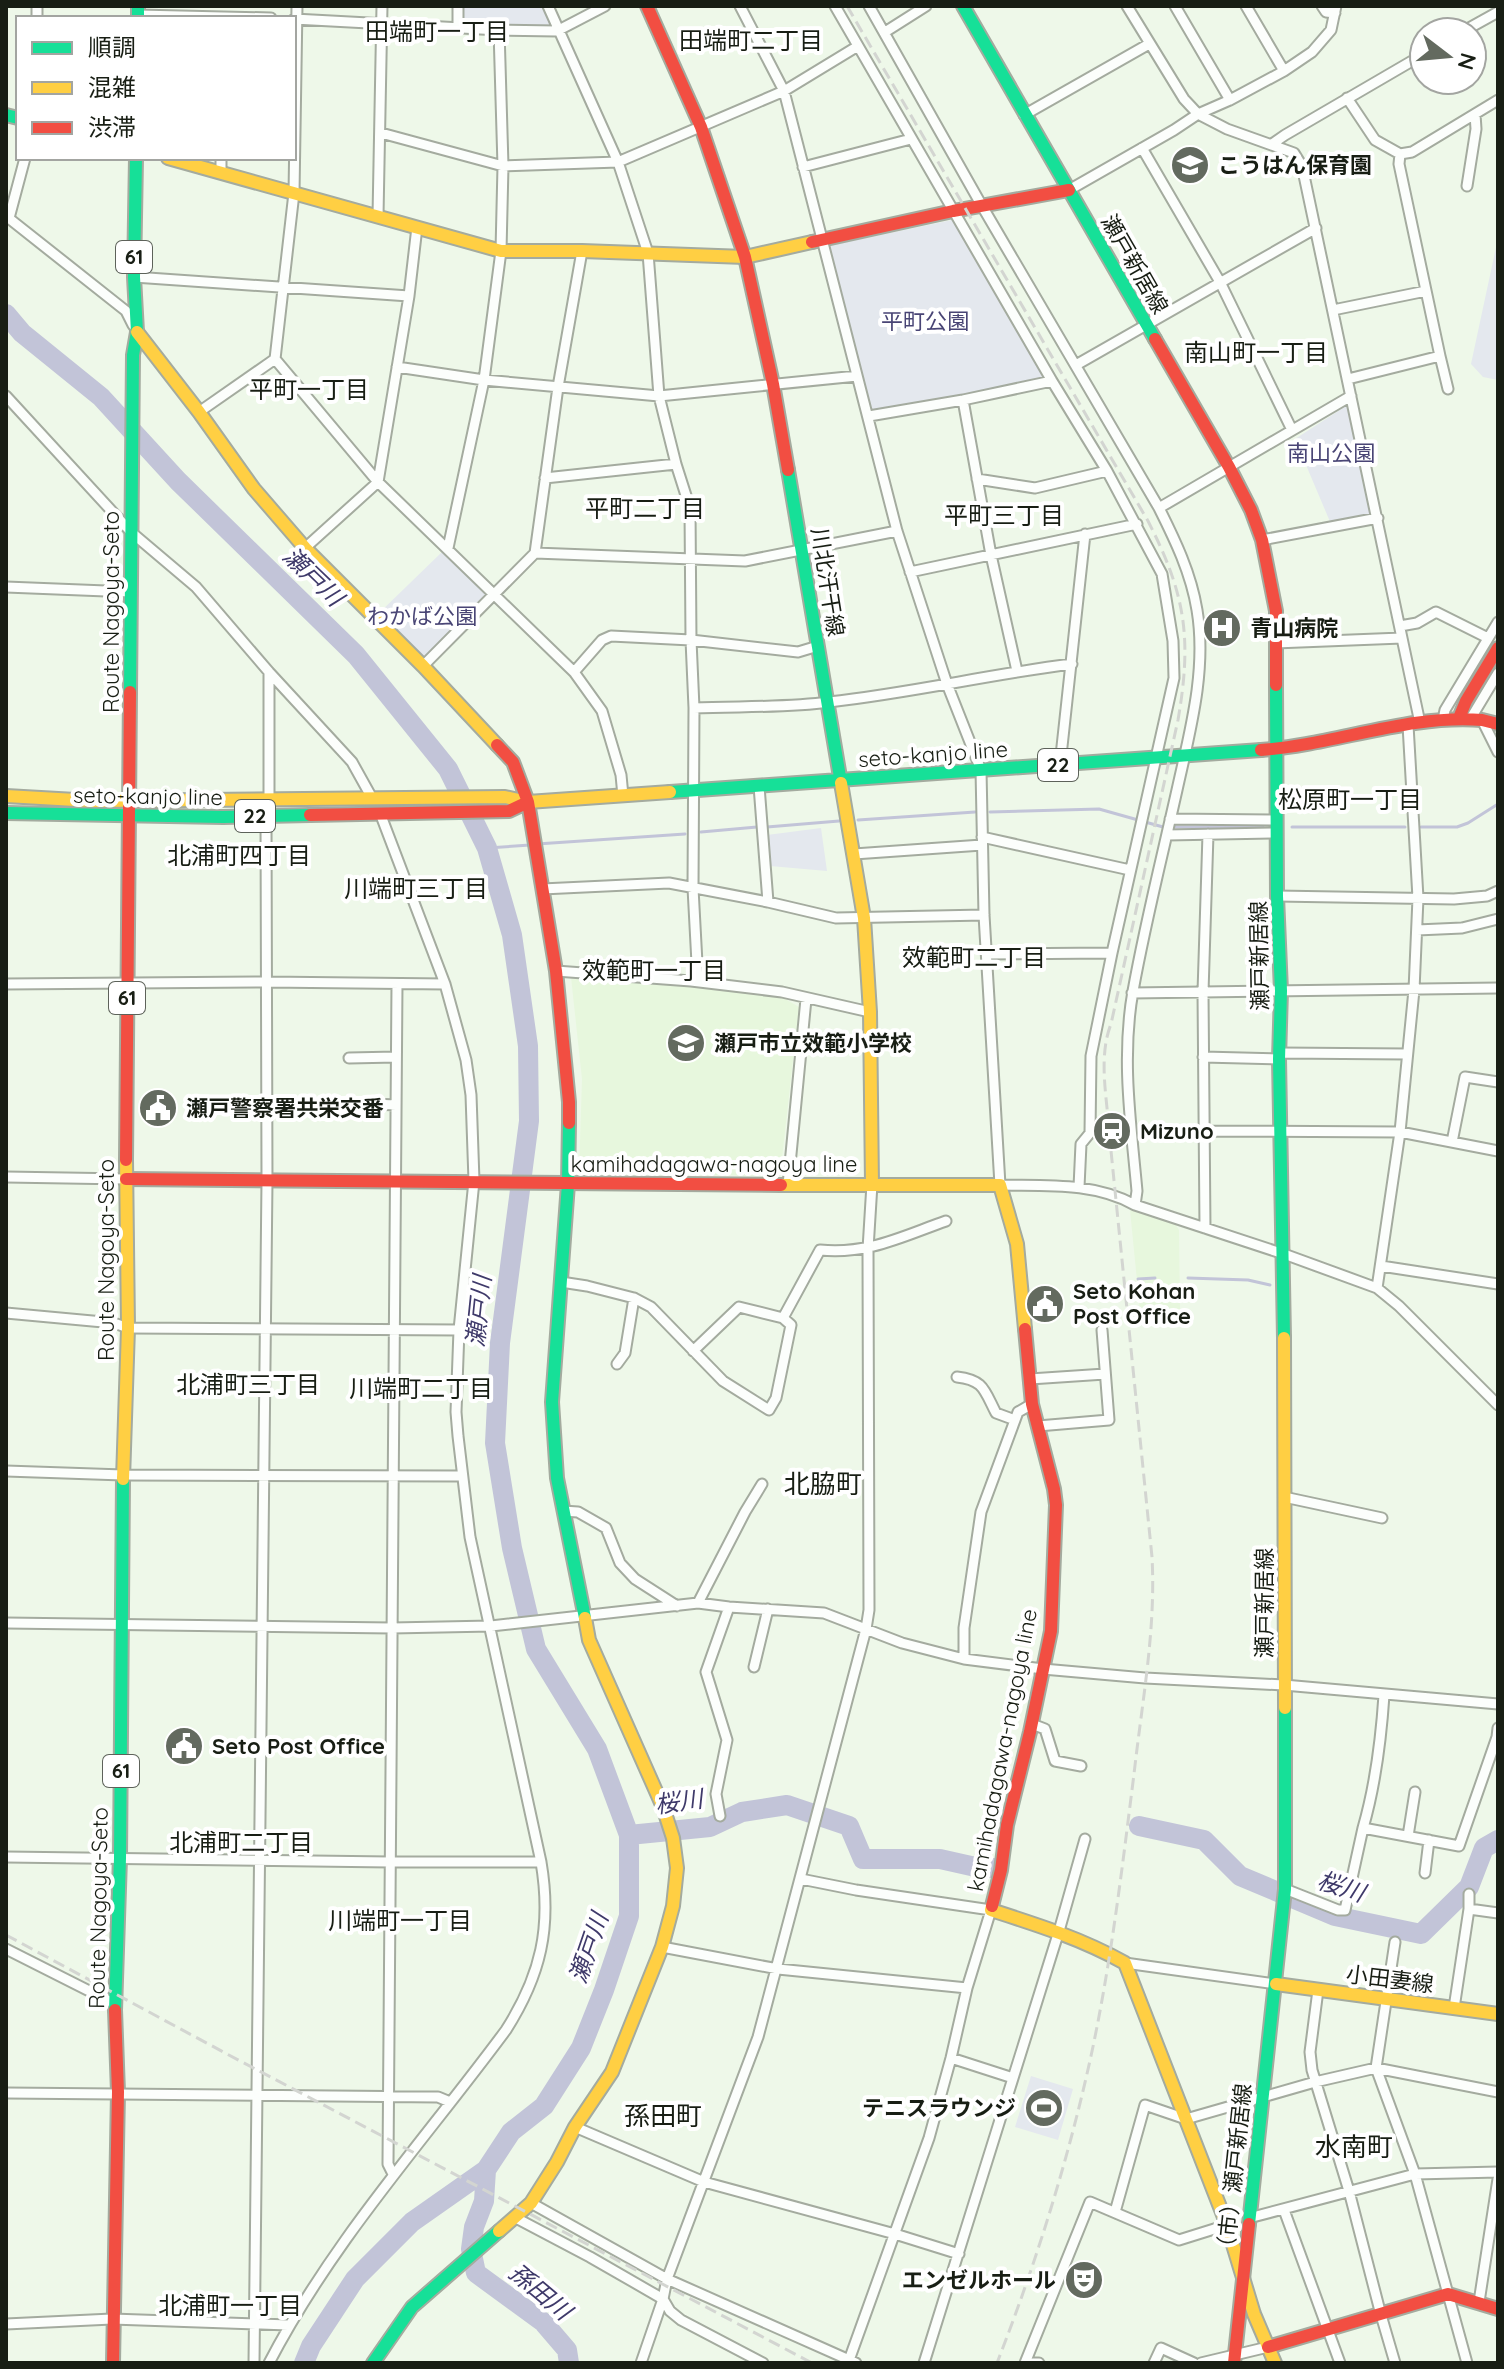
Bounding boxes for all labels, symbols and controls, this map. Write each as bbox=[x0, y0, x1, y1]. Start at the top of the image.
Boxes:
legend bbox=[16, 16, 296, 160]
district label: 田端町一丁目 bbox=[365, 16, 509, 46]
north arrow bbox=[1408, 16, 1488, 96]
district label: 田端町二丁目 bbox=[679, 25, 823, 55]
text: 順調 bbox=[88, 32, 136, 62]
text: N bbox=[1452, 50, 1483, 73]
text: 混雑 bbox=[88, 72, 136, 102]
text: 渋滞 bbox=[88, 112, 136, 142]
school or university icon: こうはん保育園 bbox=[1169, 144, 1211, 186]
place label: こうはん保育園 bbox=[1218, 151, 1372, 179]
street label: 瀬戸新居線 bbox=[1095, 209, 1175, 319]
road number: 61 bbox=[116, 241, 152, 273]
park label: 平町公園 bbox=[881, 307, 969, 335]
district label: 南山町一丁目 bbox=[1184, 337, 1328, 367]
district label: 平町一丁目 bbox=[249, 374, 369, 404]
park label: 南山公園 bbox=[1287, 439, 1375, 467]
district label: 平町二丁目 bbox=[585, 493, 705, 523]
district label: 平町三丁目 bbox=[944, 500, 1064, 530]
street label: Route Nagoya-Seto bbox=[97, 511, 125, 713]
street label: 川北汗干線 bbox=[806, 525, 850, 639]
water label: 瀬戸川 bbox=[277, 540, 352, 614]
park label: わかば公園 bbox=[367, 602, 477, 630]
hospital icon: 青山病院 bbox=[1201, 607, 1243, 649]
place label: 青山病院 bbox=[1250, 614, 1338, 642]
street label: seto-kanjo line bbox=[857, 735, 1009, 773]
road number: 22 bbox=[1038, 749, 1078, 781]
street label: seto-kanjo line bbox=[73, 781, 223, 811]
district label: 松原町一丁目 bbox=[1278, 784, 1422, 814]
road number: 22 bbox=[235, 800, 275, 832]
district label: 北浦町四丁目 bbox=[167, 840, 311, 870]
district label: 川端町三丁目 bbox=[344, 873, 488, 903]
street label: 瀬戸新居線 bbox=[1244, 901, 1274, 1011]
district label: 效範町二丁目 bbox=[902, 942, 1046, 972]
district label: 效範町一丁目 bbox=[582, 955, 726, 985]
road number: 61 bbox=[109, 982, 145, 1014]
school or university icon: 瀬戸市立效範小学校 bbox=[665, 1022, 707, 1064]
place label: 瀬戸市立效範小学校 bbox=[714, 1029, 912, 1057]
public building icon: 瀬戸警察署共栄交番 bbox=[137, 1087, 179, 1129]
place label: 瀬戸警察署共栄交番 bbox=[186, 1094, 384, 1122]
station icon: Mizuno bbox=[1091, 1110, 1133, 1152]
place label: Mizuno bbox=[1140, 1117, 1214, 1145]
street label: kamihadagawa-nagoya line bbox=[570, 1150, 858, 1178]
street label: Route Nagoya-Seto bbox=[92, 1159, 120, 1361]
water label: 瀬戸川 bbox=[459, 1271, 497, 1348]
place label: Seto Kohan Post Office bbox=[1073, 1277, 1195, 1330]
public building icon: Seto Kohan Post Office bbox=[1024, 1283, 1066, 1325]
district label: 北浦町三丁目 bbox=[176, 1369, 320, 1399]
district label: 川端町二丁目 bbox=[349, 1373, 493, 1403]
district label: 北脇町 bbox=[784, 1467, 862, 1500]
street label: 瀬戸新居線 bbox=[1250, 1548, 1278, 1658]
street label: kamihadagawa-nagoya line bbox=[961, 1606, 1043, 1894]
public building icon: Seto Post Office bbox=[163, 1725, 205, 1767]
place label: Seto Post Office bbox=[212, 1732, 385, 1760]
road number: 61 bbox=[103, 1755, 139, 1787]
water label: 桜川 bbox=[653, 1782, 708, 1819]
street label: Route Nagoya-Seto bbox=[82, 1807, 114, 2009]
district label: 北浦町二丁目 bbox=[169, 1827, 313, 1857]
water label: 桜川 bbox=[1314, 1864, 1372, 1909]
district label: 川端町一丁目 bbox=[328, 1905, 472, 1935]
water label: 瀬戸川 bbox=[562, 1906, 615, 1987]
street label: 小田妻線 bbox=[1345, 1960, 1435, 1998]
street label: （市）瀬戸新居線 bbox=[1211, 2082, 1257, 2260]
sports icon: テニスラウンジ bbox=[1023, 2087, 1065, 2129]
place label: テニスラウンジ bbox=[862, 2094, 1016, 2122]
district label: 孫田町 bbox=[624, 2099, 702, 2132]
district label: 水南町 bbox=[1315, 2130, 1393, 2163]
water label: 孫田川 bbox=[503, 2257, 580, 2328]
theatre icon: エンゼルホール bbox=[1063, 2259, 1105, 2301]
place label: エンゼルホール bbox=[902, 2266, 1056, 2294]
district label: 北浦町一丁目 bbox=[158, 2290, 302, 2320]

